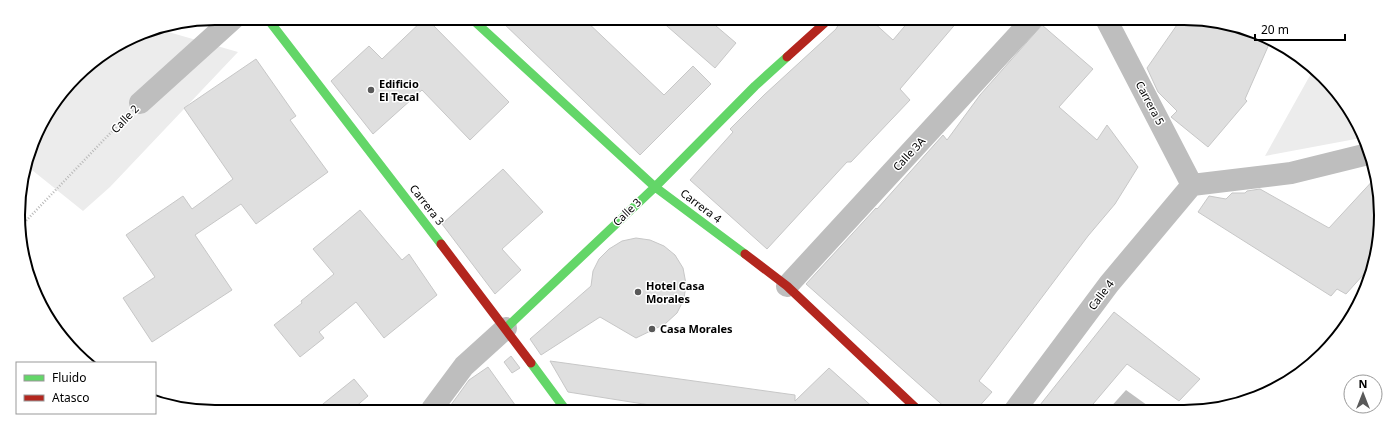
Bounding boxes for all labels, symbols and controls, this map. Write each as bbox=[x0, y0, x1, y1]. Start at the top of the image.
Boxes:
scale bar bbox=[1255, 16, 1345, 42]
text: 20 m bbox=[1261, 21, 1289, 38]
place label: Edificio El Tecal bbox=[379, 76, 419, 104]
street label: Carrera 5 bbox=[1133, 78, 1168, 127]
marker: Edificio El Tecal bbox=[366, 85, 376, 95]
street label: Calle 2 bbox=[107, 101, 142, 136]
street label: Calle 3A bbox=[889, 133, 929, 174]
street label: Carrera 3 bbox=[407, 181, 448, 228]
street label: Carrera 4 bbox=[678, 185, 725, 226]
street label: Calle 3 bbox=[609, 194, 644, 229]
street label: Calle 4 bbox=[1084, 276, 1117, 313]
place label: Hotel Casa Morales bbox=[646, 278, 705, 306]
marker: Hotel Casa Morales bbox=[633, 287, 643, 297]
place label: Casa Morales bbox=[660, 321, 733, 336]
marker: Casa Morales bbox=[647, 324, 657, 334]
legend bbox=[16, 362, 156, 414]
text: Fluido bbox=[52, 369, 86, 386]
north arrow bbox=[1343, 374, 1383, 414]
text: N bbox=[1359, 376, 1367, 391]
text: Atasco bbox=[52, 389, 90, 406]

